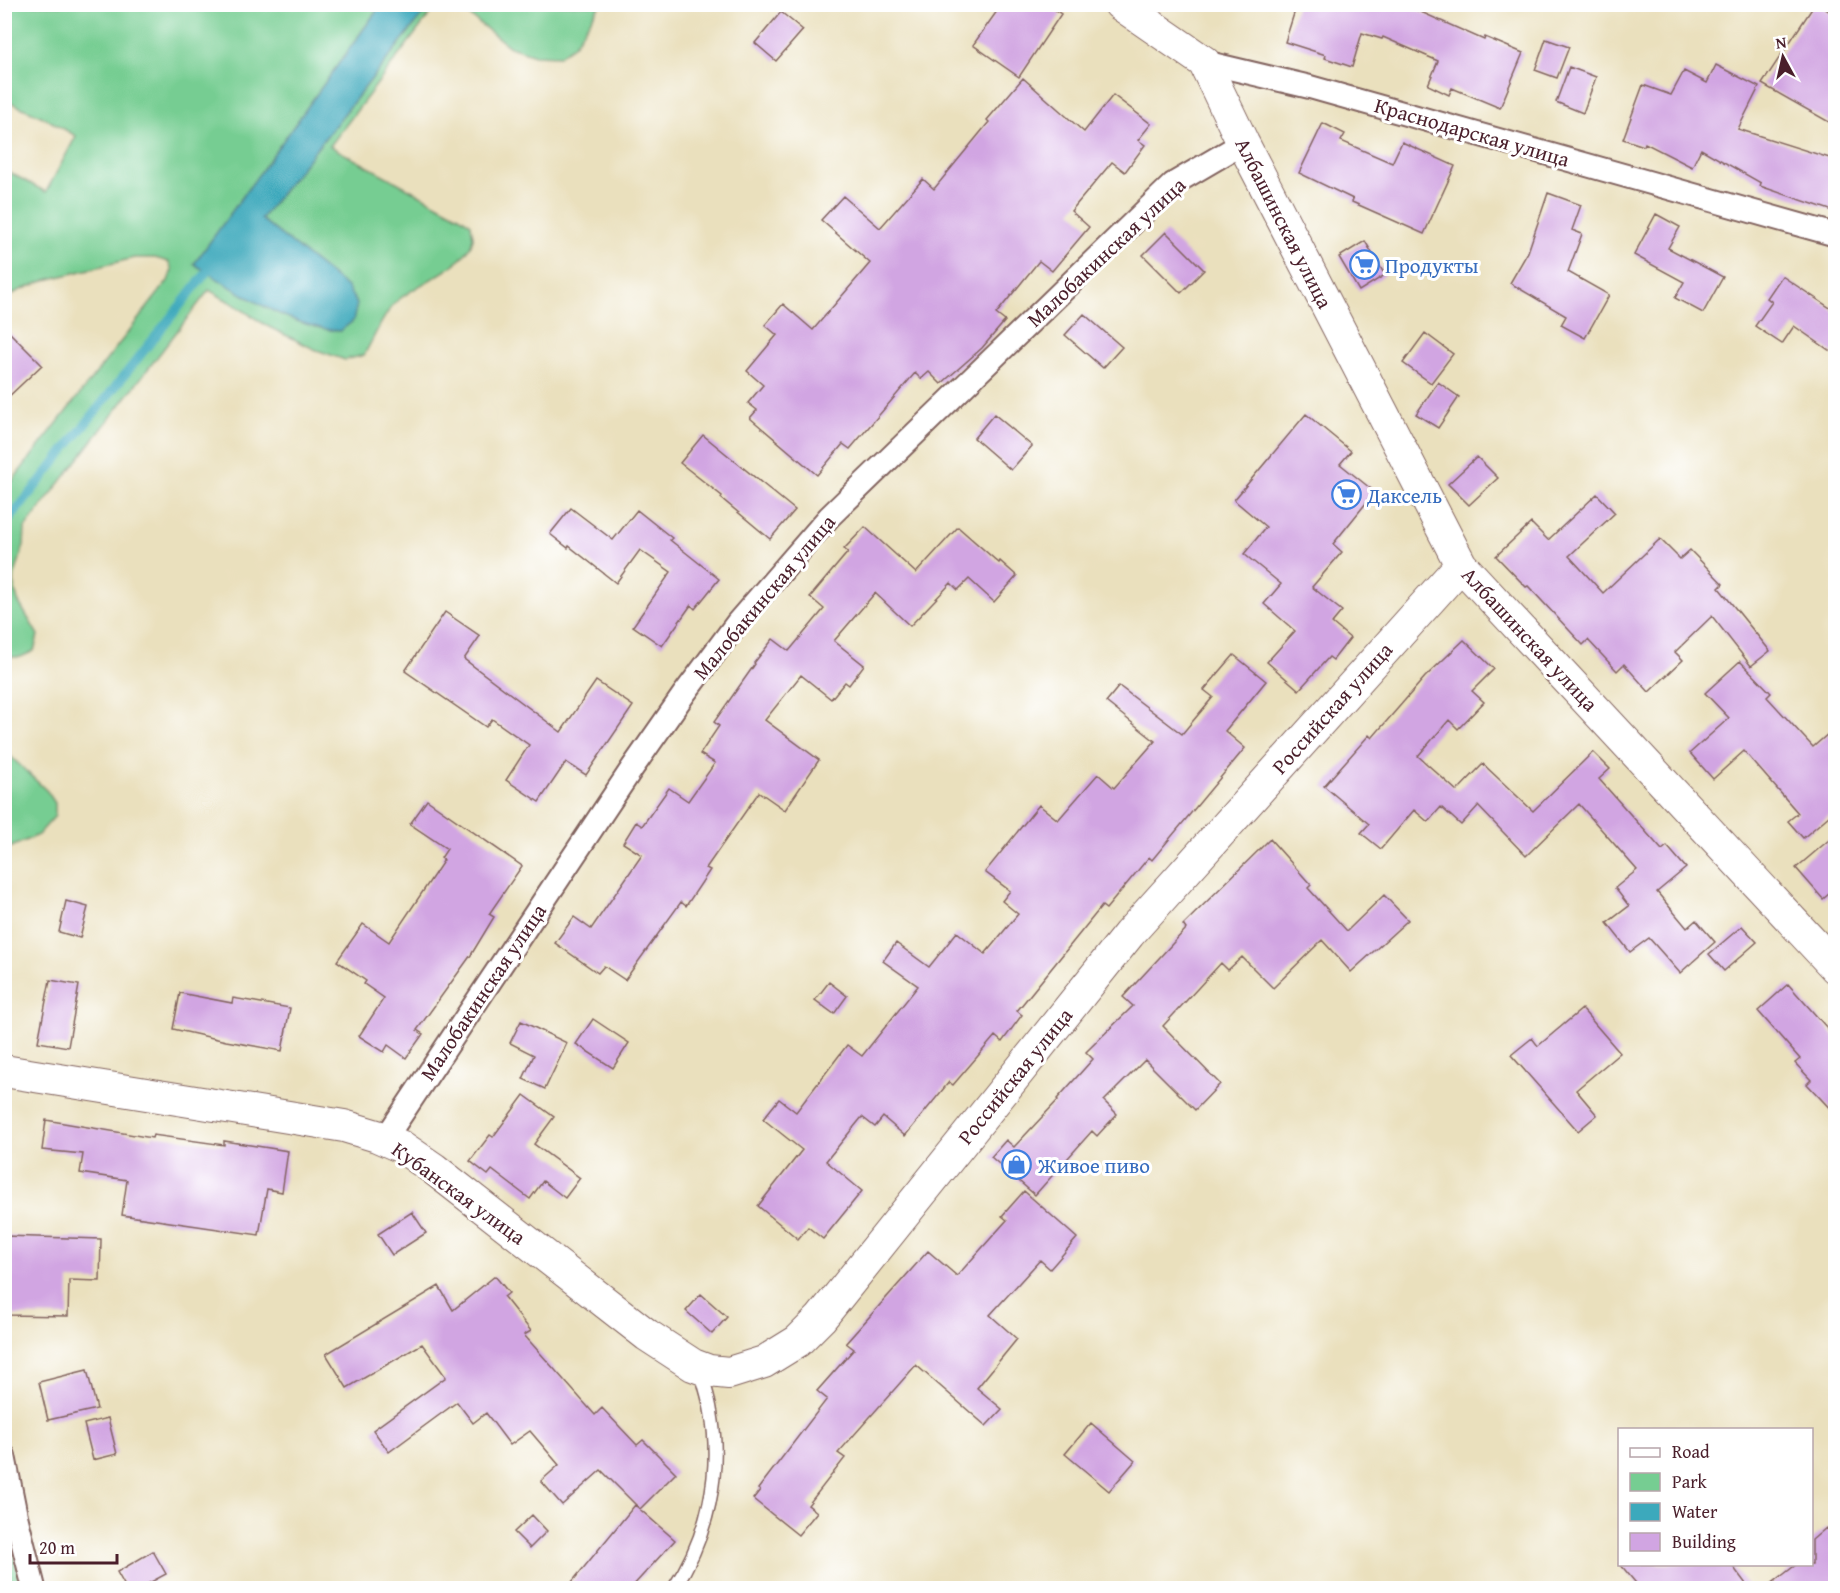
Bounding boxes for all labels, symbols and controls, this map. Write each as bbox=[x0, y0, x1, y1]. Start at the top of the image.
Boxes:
north arrow bbox=[1753, 27, 1813, 87]
text: N bbox=[1774, 29, 1788, 55]
street label: Краснодарская улица bbox=[1371, 89, 1573, 175]
street label: Албашинская улица bbox=[1228, 132, 1340, 314]
street label: Малобакинская улица bbox=[1020, 170, 1192, 334]
supermarket icon: Продукты bbox=[1348, 249, 1380, 281]
place label: Продукты bbox=[1385, 250, 1479, 281]
supermarket icon: Даксель bbox=[1330, 479, 1362, 511]
place label: Даксель bbox=[1366, 480, 1442, 511]
street label: Малобакинская улица bbox=[685, 508, 843, 686]
street label: Албашинская улица bbox=[1455, 560, 1605, 718]
street label: Российская улица bbox=[1264, 635, 1400, 781]
street label: Малобакинская улица bbox=[412, 897, 554, 1087]
street label: Российская улица bbox=[950, 1001, 1080, 1151]
street label: Кубанская улица bbox=[386, 1134, 532, 1252]
shop icon: Живое пиво bbox=[1001, 1149, 1033, 1181]
place label: Живое пиво bbox=[1037, 1150, 1150, 1181]
legend bbox=[1618, 1428, 1813, 1566]
text: Road bbox=[1672, 1438, 1710, 1465]
text: Park bbox=[1672, 1468, 1708, 1495]
text: Water bbox=[1672, 1498, 1718, 1525]
scale bar bbox=[30, 1527, 117, 1565]
text: Building bbox=[1672, 1528, 1736, 1555]
text: 20 m bbox=[39, 1534, 75, 1561]

